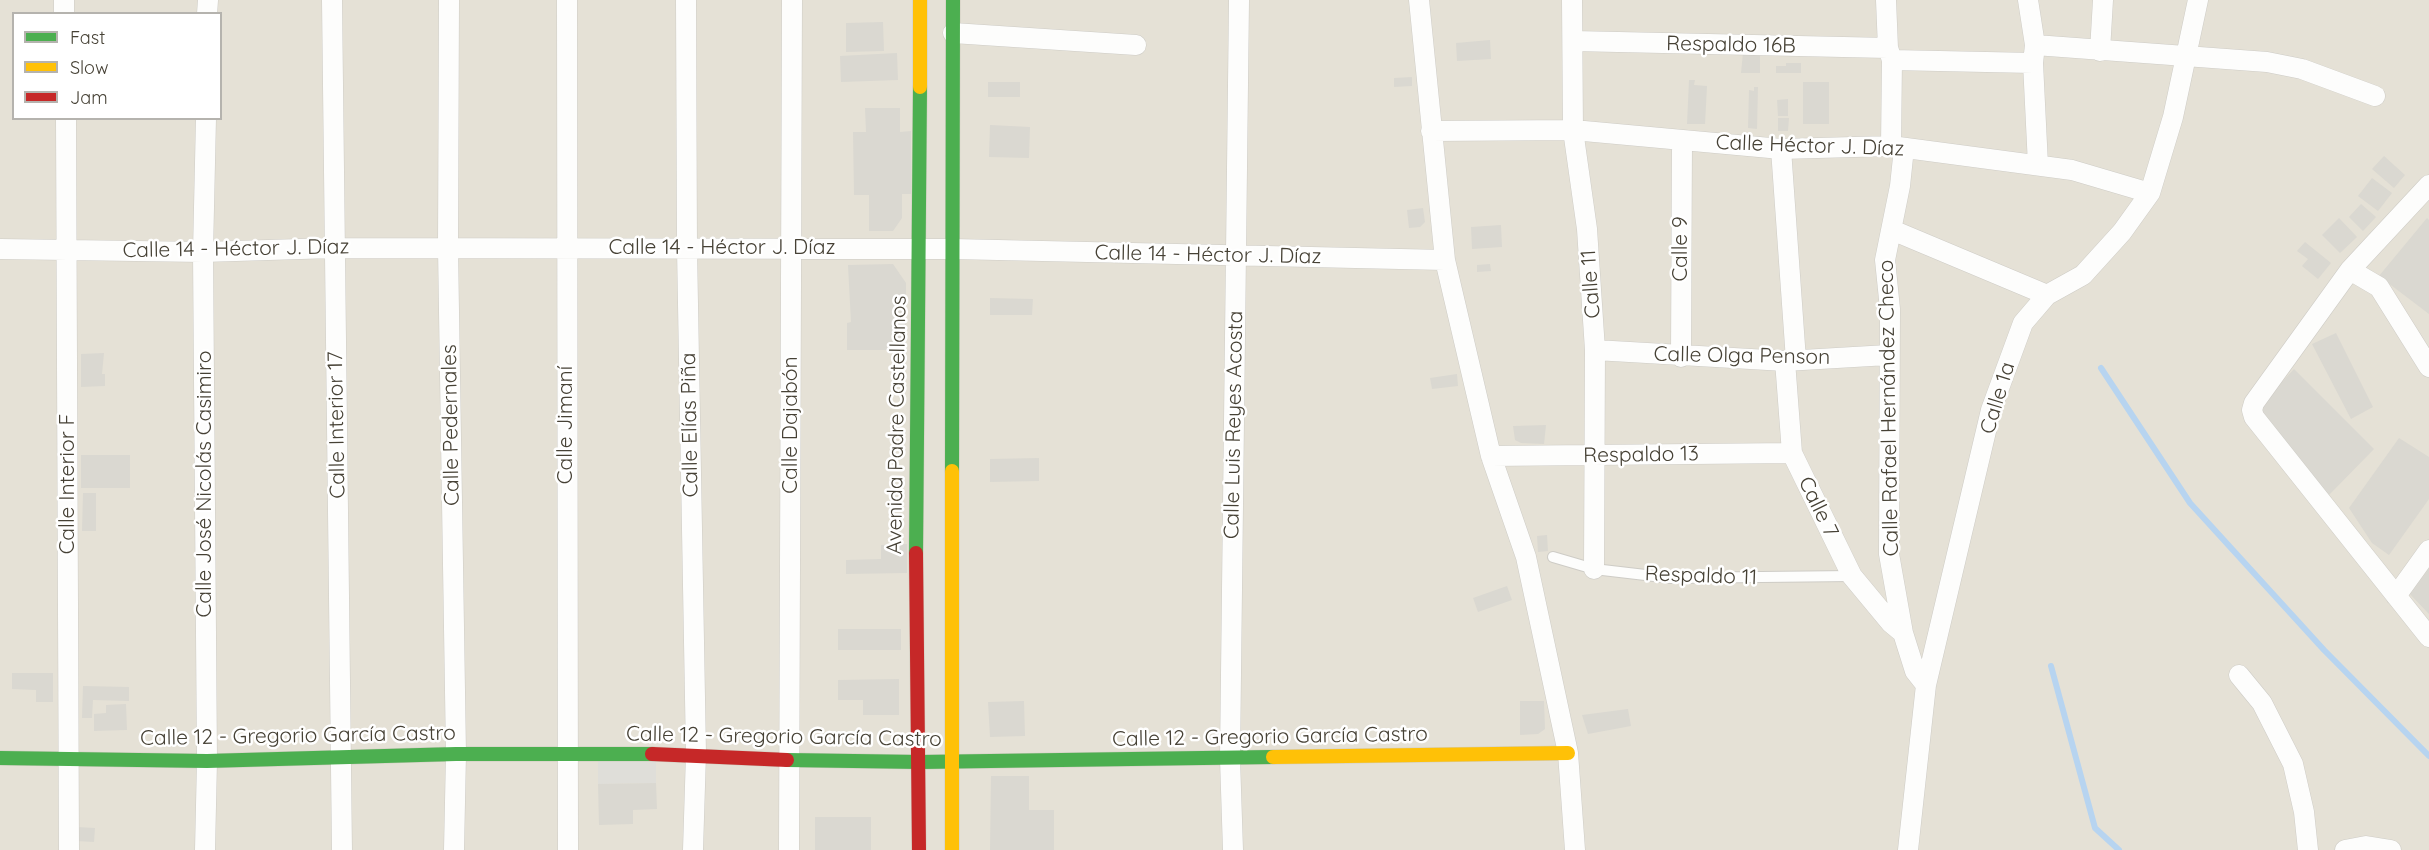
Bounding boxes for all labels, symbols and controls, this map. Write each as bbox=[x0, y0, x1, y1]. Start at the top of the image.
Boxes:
legend bbox=[12, 12, 222, 120]
text: Fast bbox=[70, 26, 105, 49]
street label: Respaldo 16B bbox=[1666, 31, 1796, 59]
text: Slow bbox=[70, 56, 108, 79]
text: Jam bbox=[70, 86, 108, 109]
street label: Calle Héctor J. Díaz bbox=[1715, 130, 1905, 162]
street label: Calle 9 bbox=[1668, 216, 1694, 282]
street label: Calle 14 - Héctor J. Díaz bbox=[122, 234, 350, 264]
street label: Calle 14 - Héctor J. Díaz bbox=[609, 235, 835, 261]
street label: Calle 14 - Héctor J. Díaz bbox=[1094, 240, 1322, 270]
street label: Calle 11 bbox=[1576, 249, 1606, 319]
street label: Calle Rafael Hernández Checo bbox=[1874, 260, 1904, 556]
street label: Avenida Padre Castellanos bbox=[882, 295, 912, 555]
street label: Calle Luis Reyes Acosta bbox=[1219, 311, 1249, 539]
street label: Calle Olga Penson bbox=[1653, 342, 1831, 370]
street label: Calle Pedernales bbox=[437, 344, 465, 506]
street label: Calle José Nicolás Casimiro bbox=[192, 351, 218, 617]
street label: Calle Interior 17 bbox=[323, 351, 351, 499]
street label: Calle Elías Piña bbox=[676, 352, 704, 498]
street label: Calle Dajabón bbox=[778, 356, 804, 494]
street label: Calle 1a bbox=[1975, 359, 2021, 437]
street label: Calle Jimaní bbox=[553, 366, 579, 484]
street label: Calle Interior F bbox=[55, 414, 81, 554]
street label: Respaldo 13 bbox=[1583, 441, 1699, 469]
street label: Calle 7 bbox=[1793, 473, 1843, 541]
street label: Respaldo 11 bbox=[1644, 561, 1758, 591]
street label: Calle 12 - Gregorio García Castro bbox=[140, 721, 456, 751]
street label: Calle 12 - Gregorio García Castro bbox=[626, 722, 942, 752]
street label: Calle 12 - Gregorio García Castro bbox=[1112, 722, 1428, 752]

